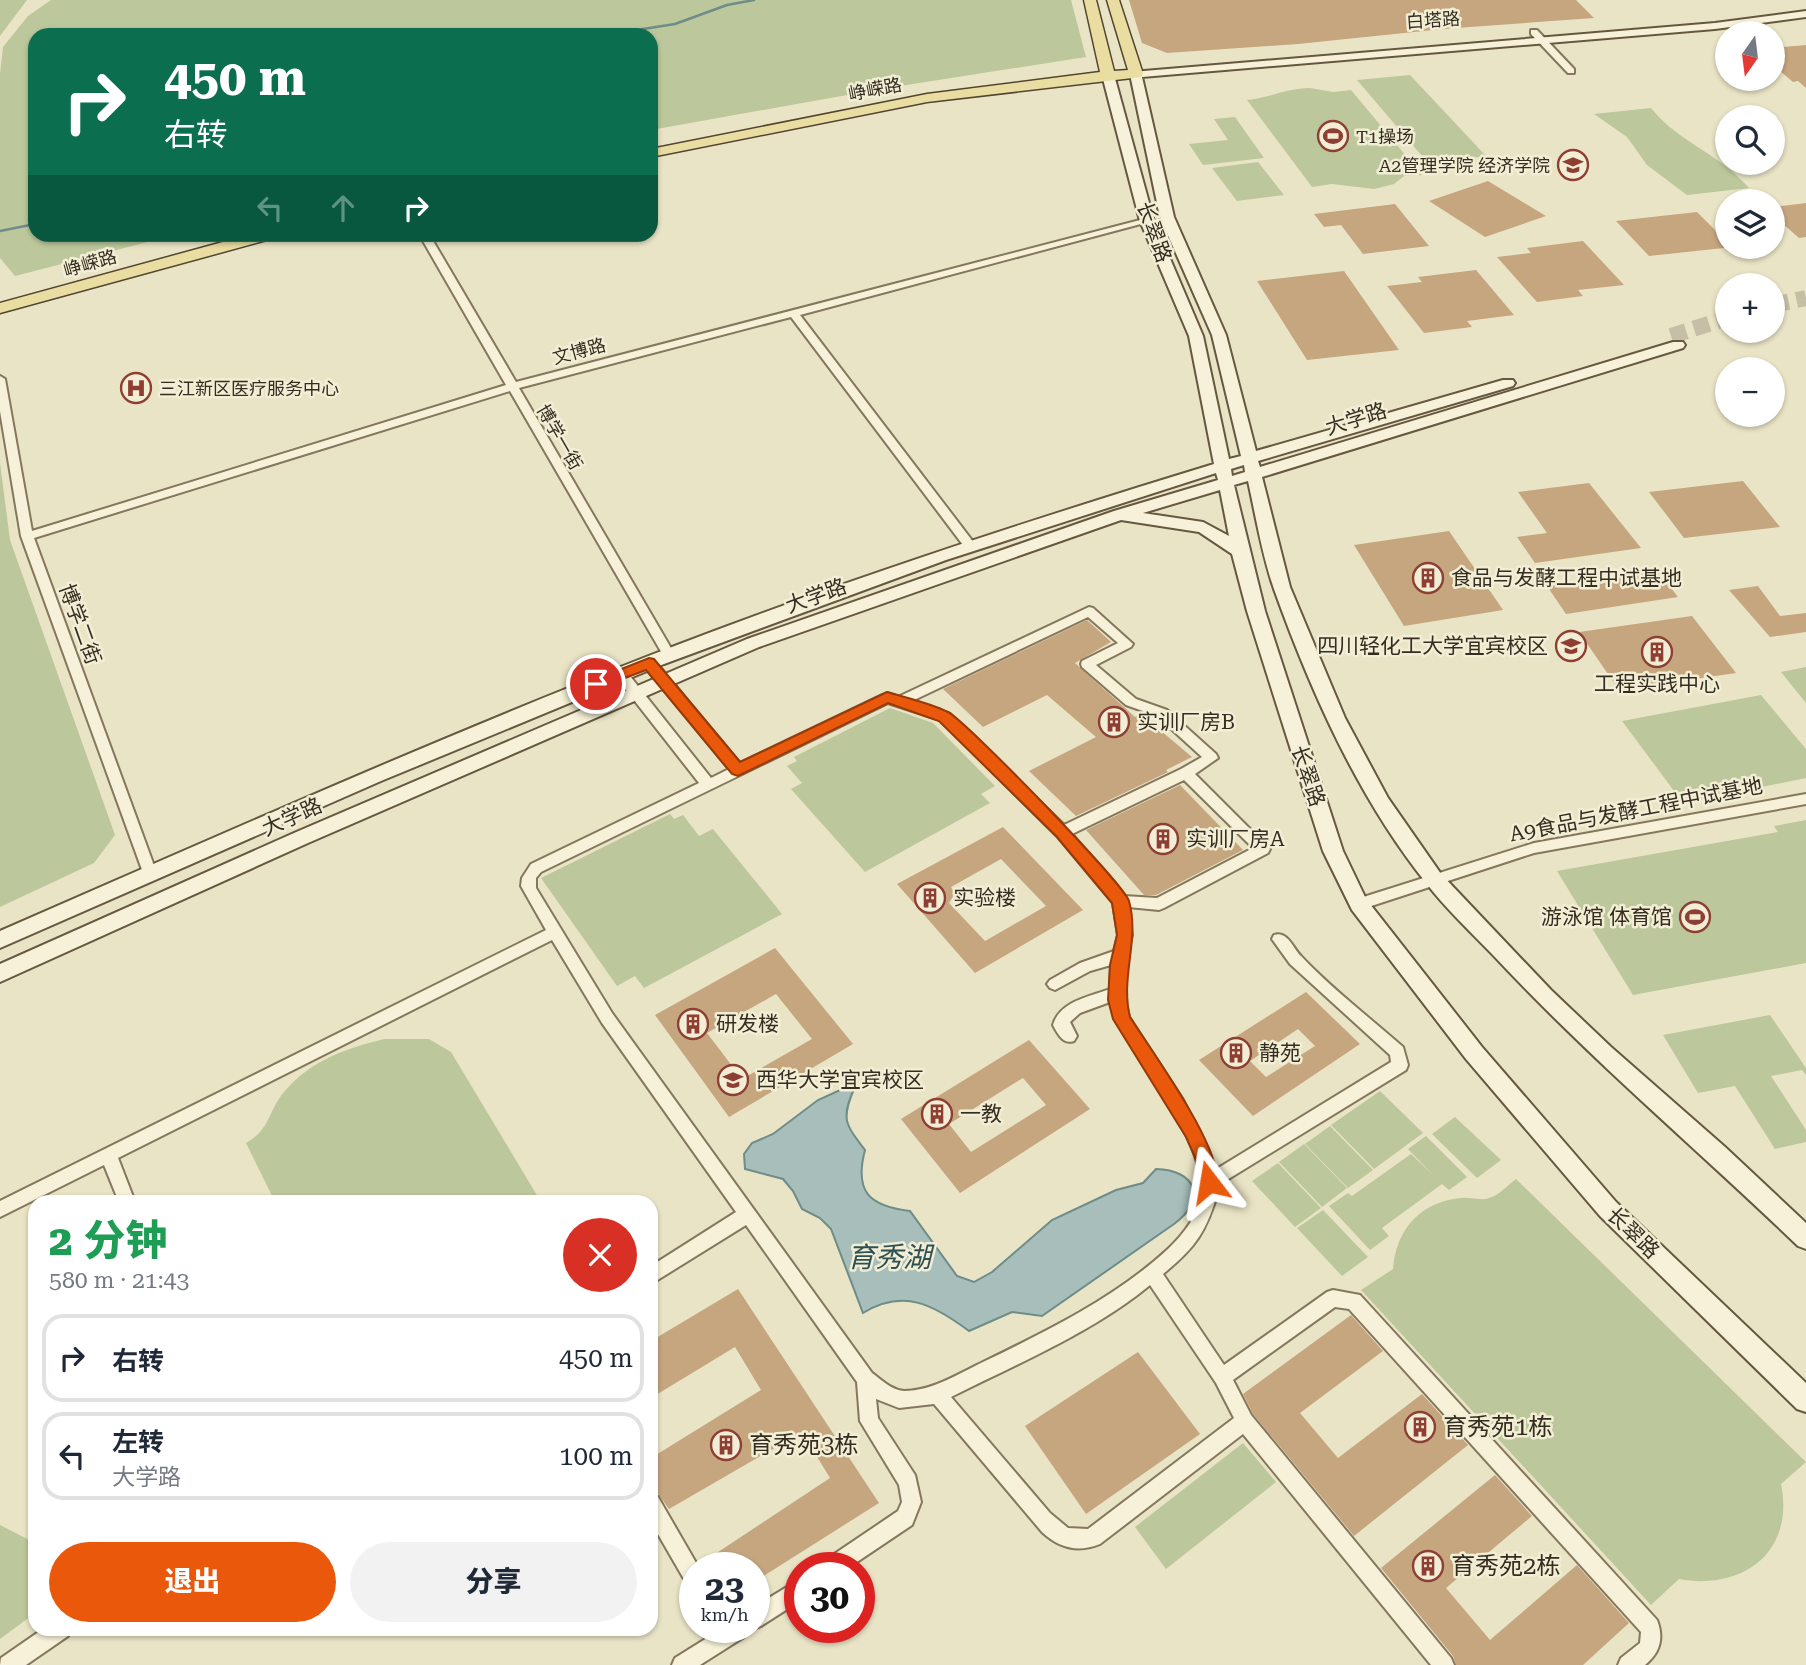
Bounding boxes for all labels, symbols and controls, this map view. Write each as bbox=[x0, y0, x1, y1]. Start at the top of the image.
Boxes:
street label: 白塔路 bbox=[1405, 8, 1461, 32]
north arrow bbox=[1715, 21, 1785, 91]
map controls bbox=[1715, 21, 1785, 427]
text: 450 m bbox=[164, 50, 306, 107]
icon: right bbox=[49, 56, 140, 147]
street label: 峥嵘路 bbox=[846, 74, 904, 104]
button: search bbox=[1715, 105, 1785, 175]
text: 右转 bbox=[164, 116, 228, 154]
sports icon: T1操场 bbox=[1316, 119, 1350, 153]
place label: T1操场 bbox=[1356, 126, 1414, 147]
school or university icon: A2管理学院 经济学院 bbox=[1556, 148, 1590, 182]
place label: A2管理学院 经济学院 bbox=[1379, 155, 1550, 176]
icon: left bbox=[251, 189, 289, 227]
icon: ahead bbox=[324, 189, 362, 227]
icon: right bbox=[397, 189, 435, 227]
button: layers bbox=[1715, 189, 1785, 259]
street label: 长翠路 bbox=[1132, 198, 1176, 266]
street label: 峥嵘路 bbox=[61, 245, 119, 281]
button: + bbox=[1715, 273, 1785, 343]
street label: 文博路 bbox=[550, 334, 608, 368]
button: − bbox=[1715, 357, 1785, 427]
hospital icon: 三江新区医疗服务中心 bbox=[119, 371, 153, 405]
place label: 三江新区医疗服务中心 bbox=[159, 378, 339, 399]
street label: 大学路 bbox=[1322, 398, 1390, 440]
street label: 博学一街 bbox=[533, 401, 587, 473]
building icon: 食品与发酵工程中试基地 bbox=[1411, 561, 1445, 595]
place label: 食品与发酵工程中试基地 bbox=[1451, 566, 1682, 590]
street label: 大学路 bbox=[782, 574, 850, 618]
street label: 博学二街 bbox=[54, 580, 106, 668]
school or university icon: 四川轻化工大学宜宾校区 bbox=[1554, 629, 1588, 663]
place label: 四川轻化工大学宜宾校区 bbox=[1317, 634, 1548, 658]
building icon: 工程实践中心 bbox=[1640, 635, 1674, 669]
pin bbox=[566, 654, 626, 714]
icon: arrive bbox=[577, 665, 615, 703]
place label: 工程实践中心 bbox=[1594, 672, 1720, 696]
building icon: 实训厂房B bbox=[1097, 705, 1131, 739]
place label: 实训厂房B bbox=[1137, 710, 1235, 734]
street label: 长翠路 bbox=[1286, 742, 1330, 810]
street label: A9食品与发酵工程中试基地 bbox=[1507, 774, 1765, 846]
street label: 大学路 bbox=[258, 793, 326, 841]
building icon: 实训厂房A bbox=[1146, 822, 1180, 856]
place label: 实训厂房A bbox=[1186, 827, 1285, 851]
building icon: 实验楼 bbox=[913, 881, 947, 915]
place label: 实验楼 bbox=[953, 886, 1016, 910]
sports icon: 游泳馆 体育馆 bbox=[1678, 900, 1712, 934]
place label: 游泳馆 体育馆 bbox=[1541, 905, 1672, 929]
building icon: 研发楼 bbox=[676, 1007, 710, 1041]
place label: 研发楼 bbox=[716, 1012, 779, 1036]
building icon: 静苑 bbox=[1219, 1036, 1253, 1070]
place label: 静苑 bbox=[1259, 1041, 1301, 1065]
school or university icon: 西华大学宜宾校区 bbox=[716, 1063, 750, 1097]
place label: 西华大学宜宾校区 bbox=[756, 1068, 924, 1092]
building icon: 一教 bbox=[920, 1097, 954, 1131]
place label: 一教 bbox=[960, 1102, 1002, 1126]
position arrow bbox=[1172, 1145, 1246, 1219]
street label: 长翠路 bbox=[1602, 1202, 1664, 1264]
text: 2 分钟 bbox=[49, 1216, 167, 1265]
button: close bbox=[563, 1218, 637, 1292]
water label: 育秀湖 bbox=[847, 1241, 935, 1274]
text: 580 m · 21:43 bbox=[49, 1267, 189, 1294]
icon: right bbox=[53, 1339, 91, 1377]
text: 450 m bbox=[559, 1343, 633, 1373]
text: 右转 bbox=[112, 1346, 164, 1376]
building icon: 育秀苑1栋 bbox=[1403, 1410, 1437, 1444]
place label: 育秀苑1栋 bbox=[1443, 1413, 1552, 1441]
text: 左转 bbox=[112, 1427, 164, 1457]
building icon: 育秀苑3栋 bbox=[709, 1428, 743, 1462]
place label: 育秀苑3栋 bbox=[749, 1431, 858, 1459]
icon: left bbox=[53, 1437, 91, 1475]
text: 100 m bbox=[559, 1441, 633, 1471]
text: 大学路 bbox=[112, 1464, 181, 1491]
button: 退出 bbox=[49, 1542, 336, 1622]
button: 分享 bbox=[350, 1542, 637, 1622]
building icon: 育秀苑2栋 bbox=[1411, 1549, 1445, 1583]
speed limit sign: 30 bbox=[784, 1552, 875, 1643]
place label: 育秀苑2栋 bbox=[1451, 1552, 1560, 1580]
text: 23 bbox=[705, 1568, 744, 1609]
text: km/h bbox=[700, 1604, 749, 1625]

